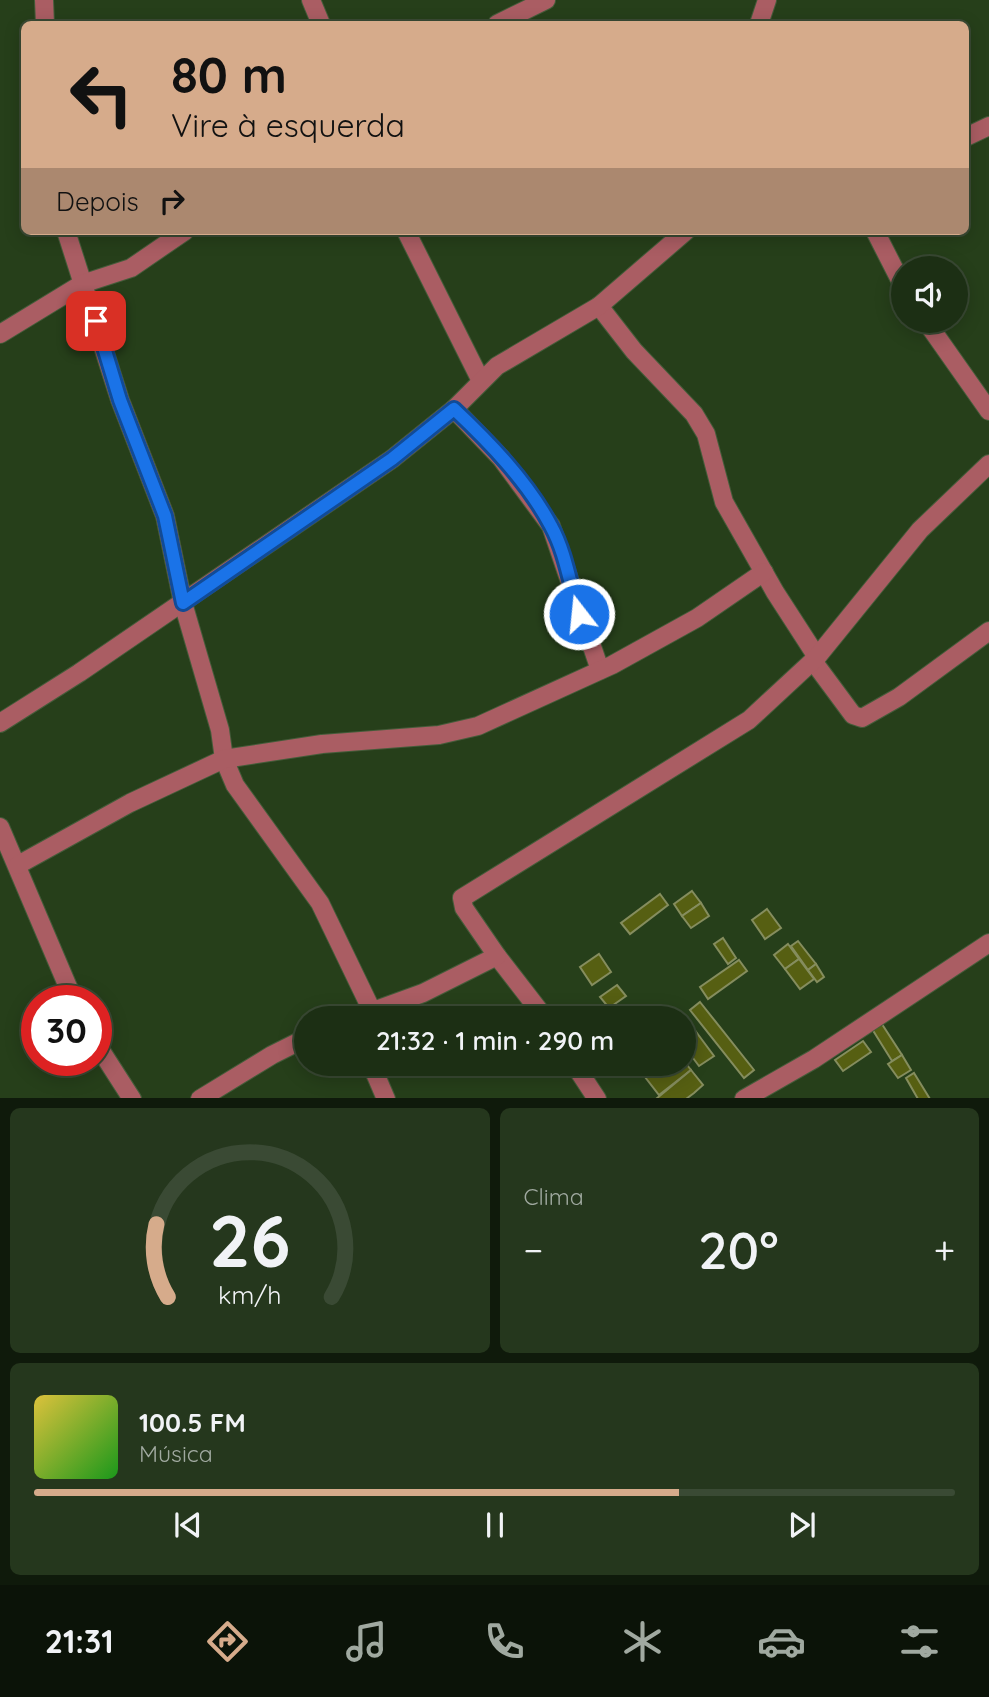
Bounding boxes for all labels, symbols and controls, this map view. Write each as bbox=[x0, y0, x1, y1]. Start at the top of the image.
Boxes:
text: 80 m bbox=[171, 44, 287, 105]
icon: left bbox=[56, 49, 147, 140]
text: Vire à esquerda bbox=[171, 105, 405, 145]
icon: right bbox=[153, 182, 191, 220]
text: Depois bbox=[56, 185, 139, 218]
map controls bbox=[891, 256, 968, 333]
button: sound bbox=[891, 256, 968, 333]
pin bbox=[66, 291, 126, 351]
icon: arrive bbox=[77, 302, 115, 340]
position arrow bbox=[542, 577, 616, 651]
speed limit sign: 30 bbox=[21, 985, 112, 1076]
text: 21:32 · 1 min · 290 m bbox=[376, 1024, 614, 1057]
text: Clima bbox=[524, 1182, 584, 1211]
text: 26 bbox=[209, 1194, 291, 1285]
text: 20° bbox=[698, 1217, 779, 1282]
text: − bbox=[524, 1226, 543, 1274]
text: + bbox=[934, 1226, 955, 1274]
text: km/h bbox=[218, 1278, 281, 1309]
text: 100.5 FM bbox=[139, 1406, 246, 1439]
text: Música bbox=[139, 1439, 213, 1468]
icon: previous bbox=[169, 1506, 207, 1544]
icon: pause bbox=[476, 1506, 514, 1544]
icon: next bbox=[783, 1506, 821, 1544]
icon: directions bbox=[203, 1617, 252, 1666]
icon: music bbox=[342, 1617, 391, 1666]
icon: phone bbox=[480, 1617, 529, 1666]
icon: climate bbox=[618, 1617, 667, 1666]
icon: car bbox=[757, 1617, 806, 1666]
icon: filters bbox=[895, 1617, 944, 1666]
text: 21:31 bbox=[45, 1621, 114, 1661]

